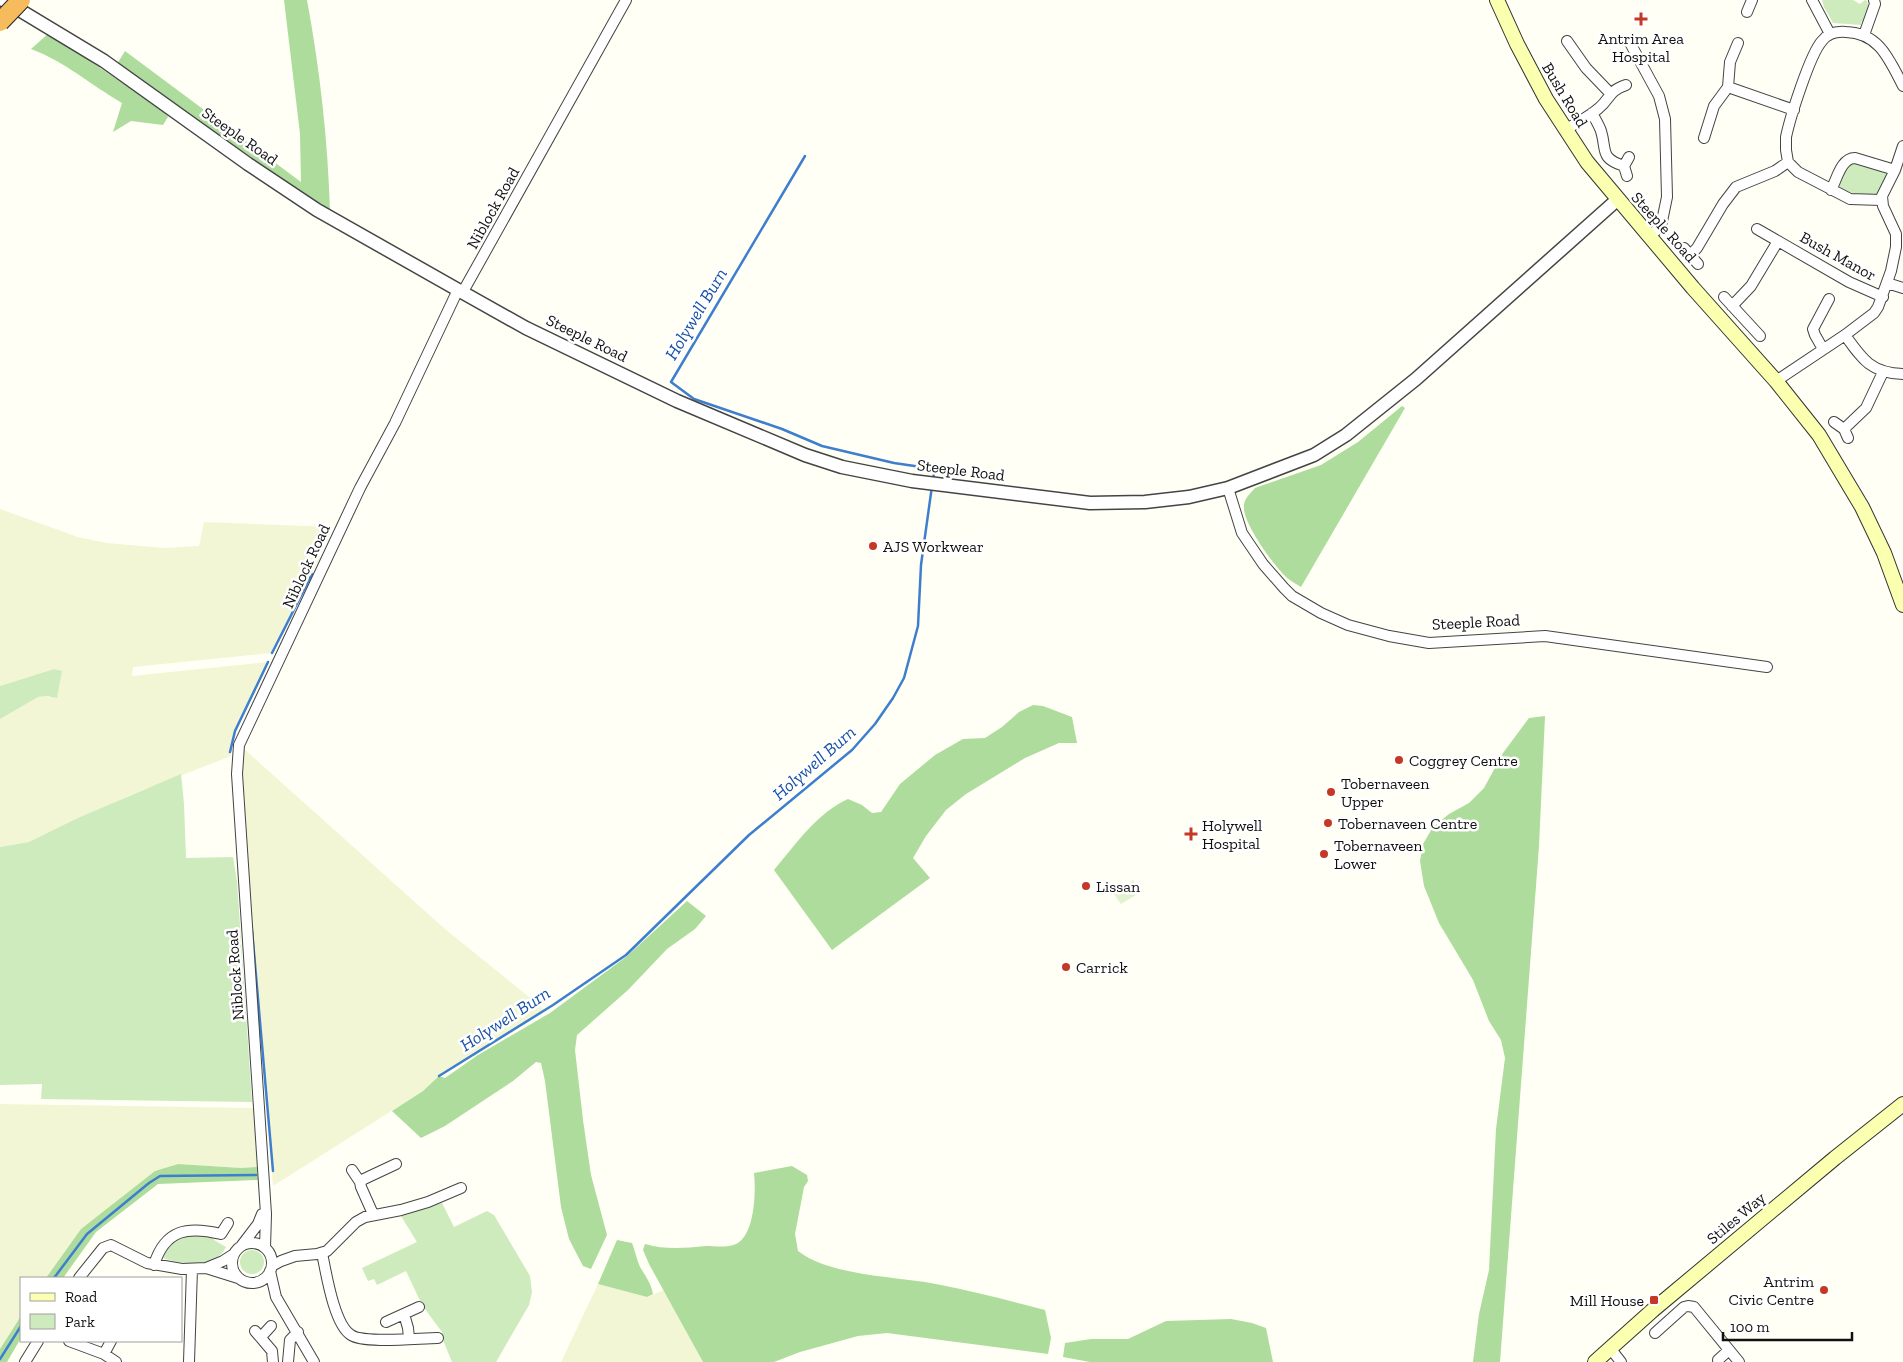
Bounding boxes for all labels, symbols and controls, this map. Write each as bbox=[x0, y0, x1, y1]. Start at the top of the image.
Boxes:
marker: Antrim Area Hospital bbox=[1634, 12, 1648, 26]
place label: Antrim Area Hospital bbox=[1598, 29, 1684, 66]
street label: Bush Road bbox=[1538, 59, 1592, 131]
street label: Steeple Road bbox=[198, 103, 282, 169]
street label: Niblock Road bbox=[463, 164, 523, 252]
street label: Steeple Road bbox=[1627, 188, 1701, 266]
street label: Bush Manor bbox=[1797, 227, 1880, 285]
water label: Holywell Burn bbox=[660, 264, 732, 364]
street label: Steeple Road bbox=[543, 310, 631, 366]
street label: Steeple Road bbox=[916, 455, 1006, 485]
street label: Niblock Road bbox=[278, 521, 334, 611]
place label: AJS Workwear bbox=[883, 537, 984, 556]
marker: AJS Workwear bbox=[867, 540, 879, 552]
street label: Steeple Road bbox=[1432, 610, 1521, 634]
water label: Holywell Burn bbox=[768, 721, 860, 805]
place label: Coggrey Centre bbox=[1409, 751, 1518, 770]
marker: Coggrey Centre bbox=[1393, 754, 1405, 766]
place label: Tobernaveen Upper bbox=[1341, 774, 1430, 811]
marker: Tobernaveen Upper bbox=[1325, 786, 1337, 798]
place label: Tobernaveen Centre bbox=[1338, 814, 1477, 833]
place label: Holywell Hospital bbox=[1202, 816, 1262, 853]
marker: Tobernaveen Centre bbox=[1322, 817, 1334, 829]
marker: Holywell Hospital bbox=[1184, 827, 1198, 841]
place label: Tobernaveen Lower bbox=[1334, 836, 1423, 873]
marker: Tobernaveen Lower bbox=[1318, 848, 1330, 860]
place label: Lissan bbox=[1096, 877, 1141, 896]
marker: Lissan bbox=[1080, 880, 1092, 892]
street label: Niblock Road bbox=[222, 929, 248, 1021]
place label: Carrick bbox=[1076, 958, 1128, 977]
marker: Carrick bbox=[1060, 961, 1072, 973]
water label: Holywell Burn bbox=[456, 982, 554, 1056]
street label: Stiles Way bbox=[1703, 1187, 1770, 1248]
place label: Antrim Civic Centre bbox=[1729, 1272, 1814, 1309]
legend bbox=[20, 1277, 182, 1342]
marker: Antrim Civic Centre bbox=[1818, 1284, 1830, 1296]
text: Road bbox=[65, 1288, 98, 1306]
place label: Mill House bbox=[1570, 1291, 1644, 1310]
marker: Mill House bbox=[1648, 1294, 1660, 1306]
scale bar bbox=[1723, 1310, 1852, 1342]
text: Park bbox=[65, 1313, 95, 1331]
text: 100 m bbox=[1730, 1318, 1769, 1336]

